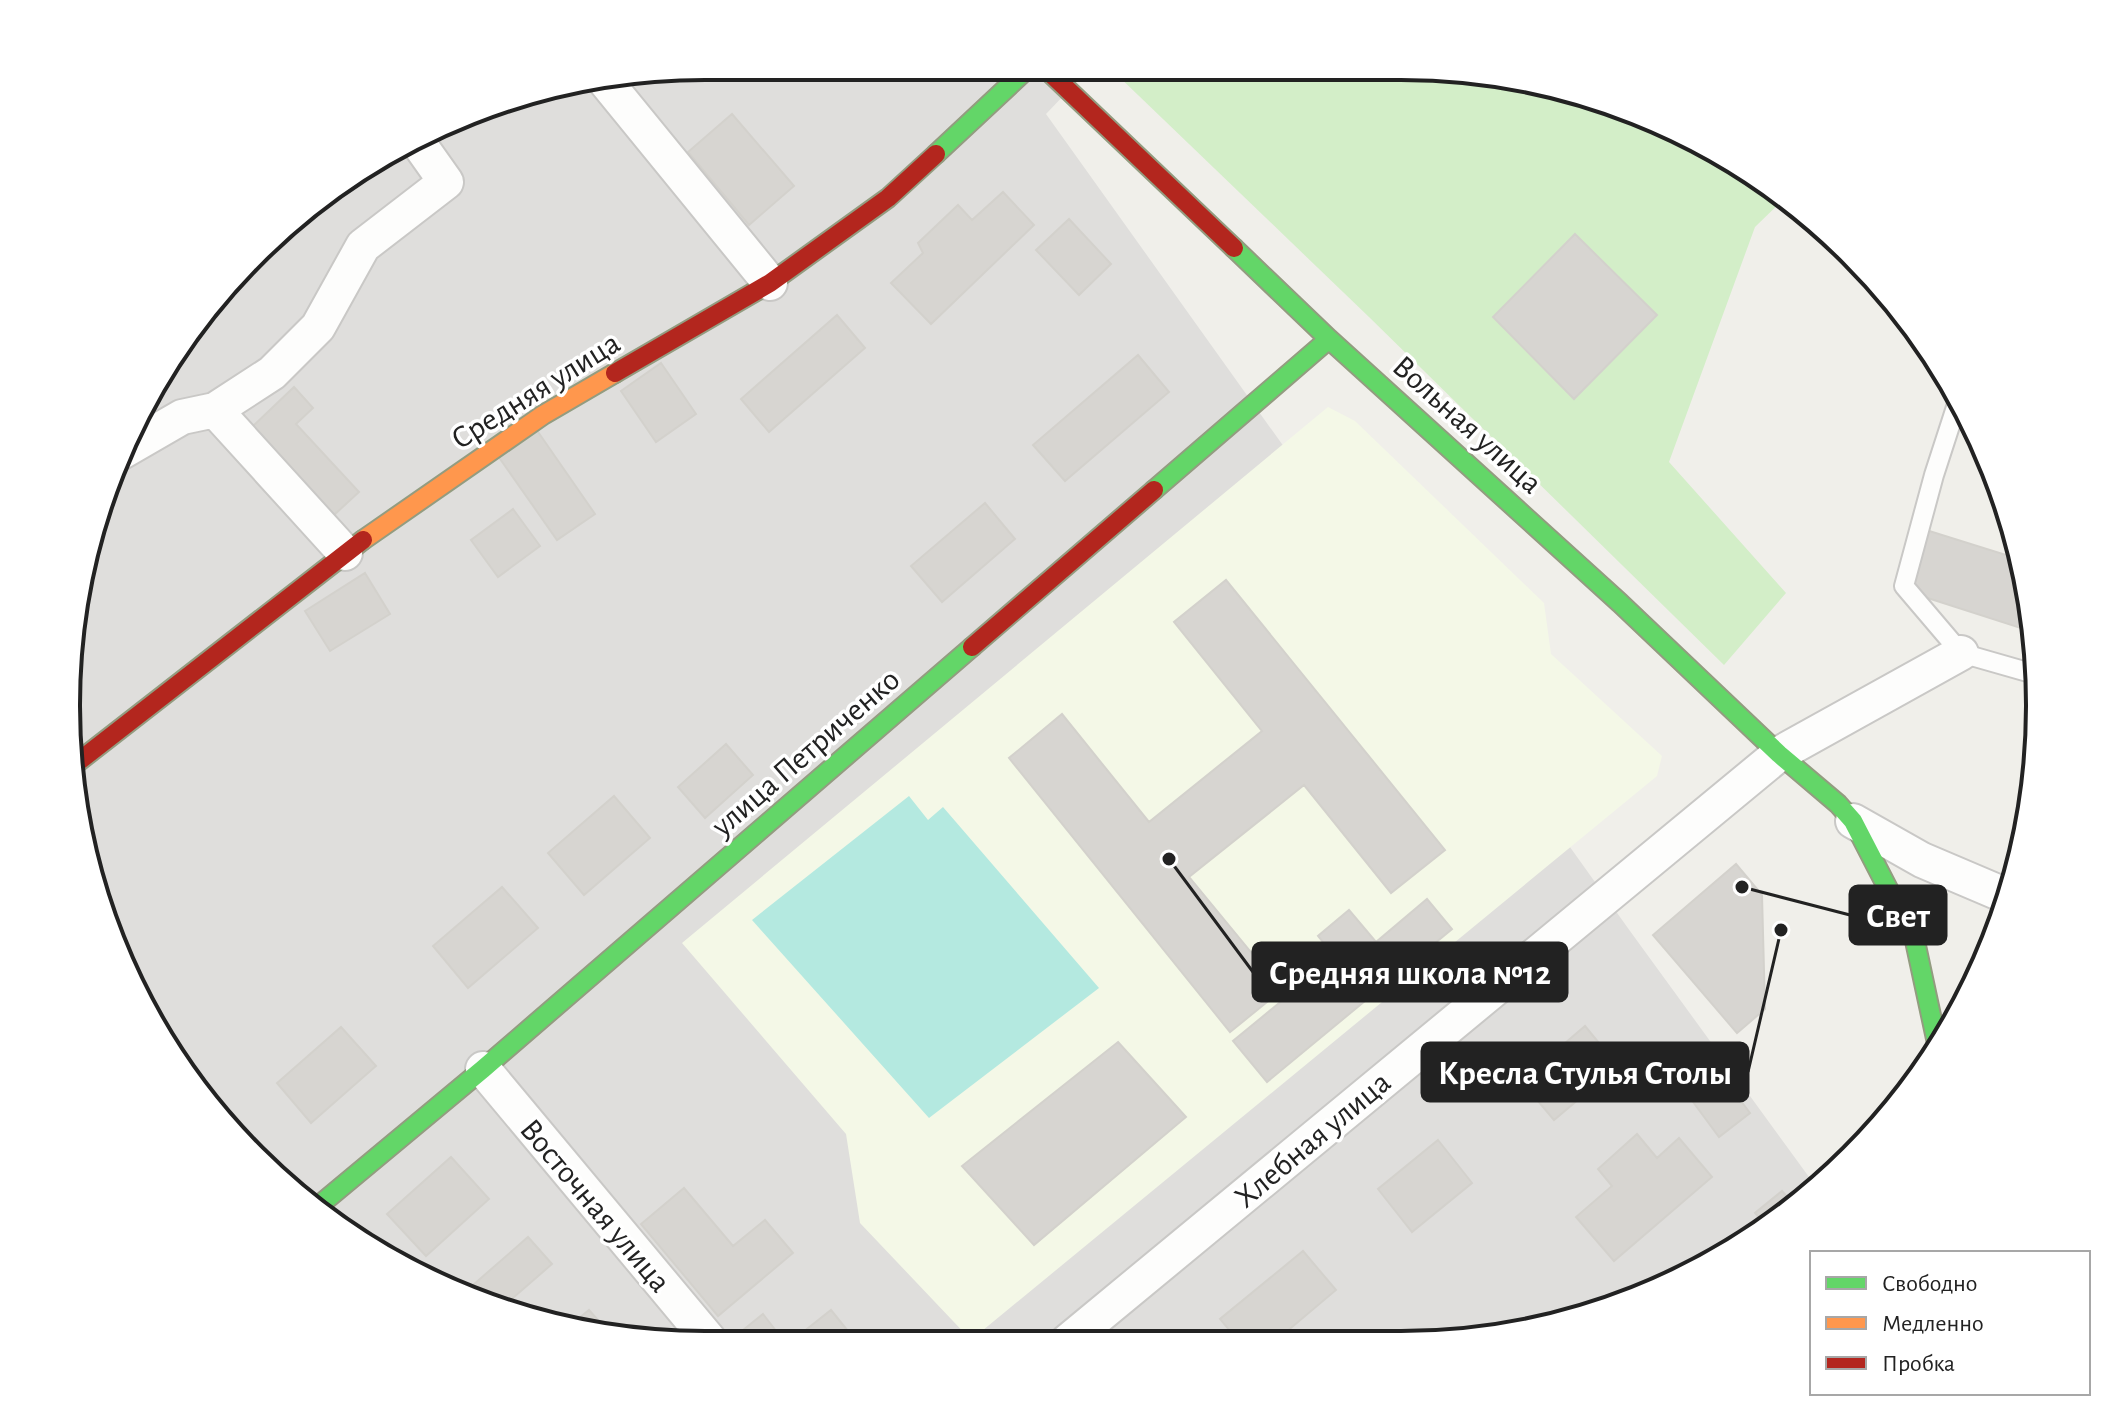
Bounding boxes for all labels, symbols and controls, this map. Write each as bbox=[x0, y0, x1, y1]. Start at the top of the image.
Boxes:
street label: Средняя улица bbox=[446, 326, 625, 455]
street label: Вольная улица bbox=[1387, 350, 1548, 500]
street label: улица Петриченко bbox=[705, 663, 906, 843]
callout: Свет bbox=[1850, 886, 1946, 944]
text: Свет bbox=[1866, 900, 1931, 934]
callout: Средняя школа №12 bbox=[1253, 943, 1567, 1001]
text: Средняя школа №12 bbox=[1269, 957, 1551, 991]
callout: Кресла Стулья Столы bbox=[1422, 1043, 1748, 1101]
text: Кресла Стулья Столы bbox=[1438, 1057, 1732, 1091]
street label: Хлебная улица bbox=[1229, 1066, 1397, 1214]
street label: Восточная улица bbox=[514, 1113, 677, 1298]
legend bbox=[1810, 1251, 2090, 1395]
text: Свободно bbox=[1882, 1272, 1977, 1296]
text: Медленно bbox=[1882, 1312, 1984, 1336]
text: Пробка bbox=[1882, 1352, 1955, 1376]

